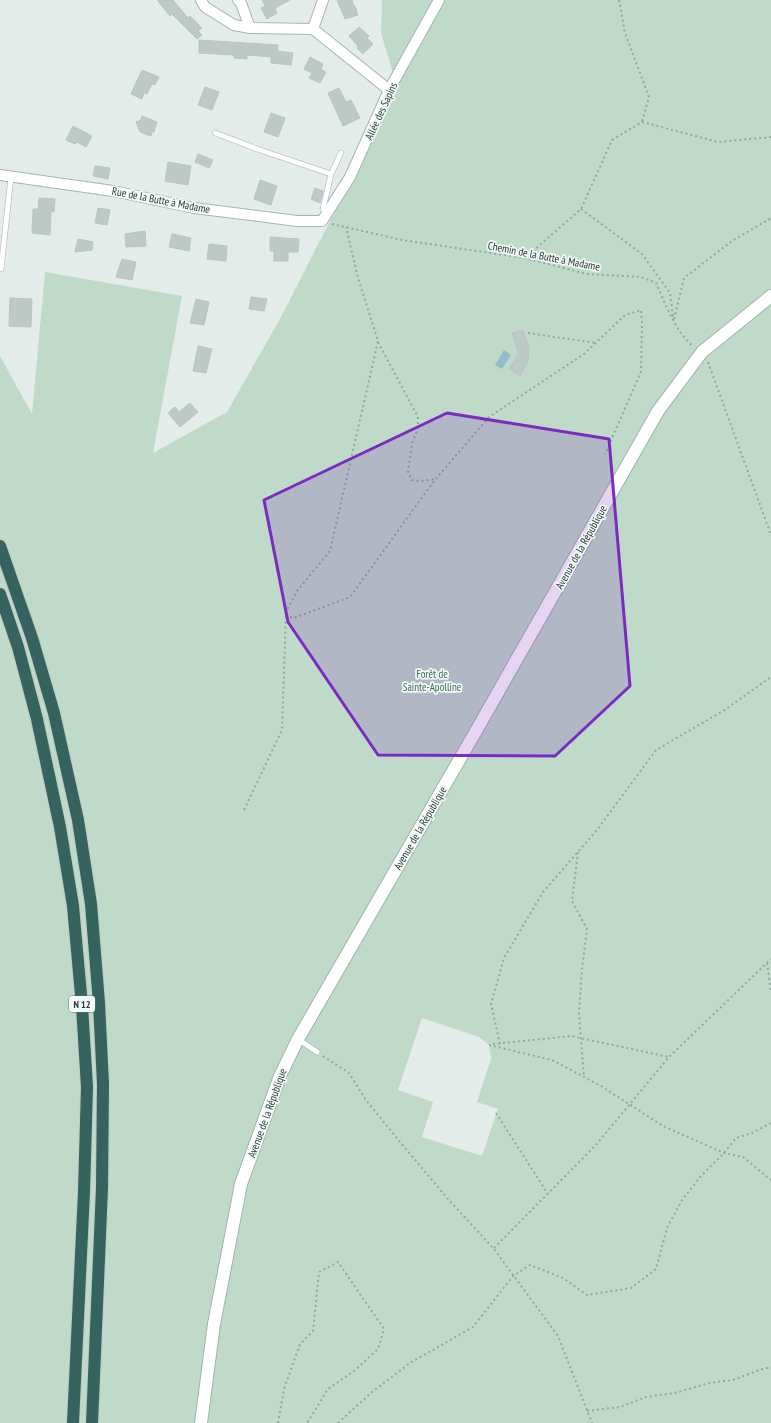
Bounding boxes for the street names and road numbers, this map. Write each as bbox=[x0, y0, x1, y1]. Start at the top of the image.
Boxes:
street label: Allée des Sapins bbox=[362, 80, 401, 142]
street label: Rue de la Butte à Madame bbox=[111, 184, 212, 216]
street label: Chemin de la Butte à Madame bbox=[487, 238, 602, 274]
street label: Avenue de la République bbox=[552, 502, 610, 591]
street label: Avenue de la République bbox=[390, 783, 450, 872]
road number: N 12 bbox=[69, 996, 95, 1012]
street label: Avenue de la République bbox=[244, 1066, 290, 1159]

